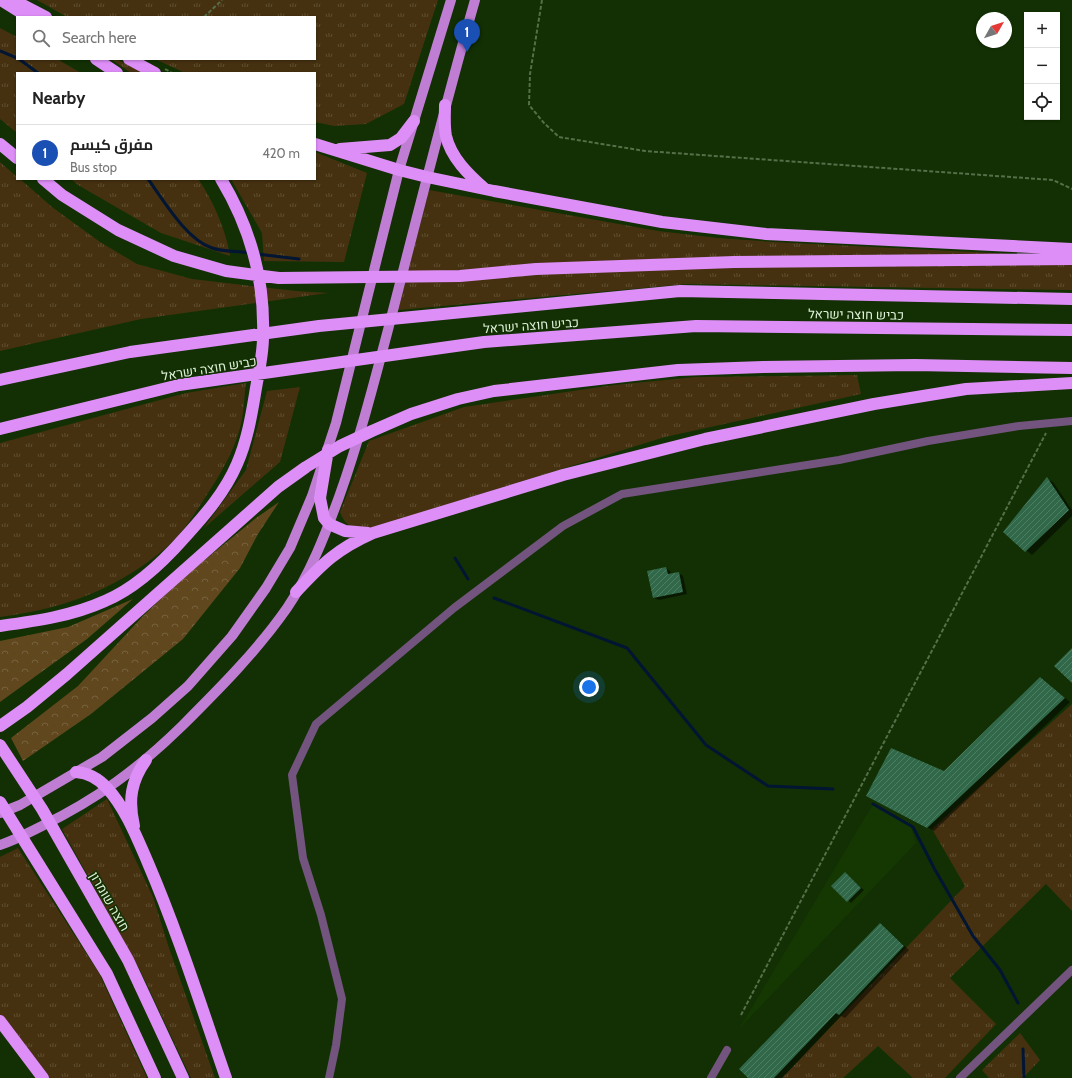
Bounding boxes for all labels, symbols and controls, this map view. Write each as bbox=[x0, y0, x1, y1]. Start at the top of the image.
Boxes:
north arrow bbox=[976, 12, 1012, 48]
map controls bbox=[1024, 12, 1060, 120]
button: + bbox=[1024, 12, 1060, 48]
search box bbox=[16, 16, 316, 60]
pin: 1 bbox=[454, 19, 480, 52]
icon: search bbox=[30, 27, 52, 49]
text: Search here bbox=[62, 29, 137, 47]
button: − bbox=[1024, 48, 1060, 84]
button: locate bbox=[1024, 84, 1060, 120]
text: Nearby bbox=[32, 88, 85, 108]
text: مفرق كيسم bbox=[70, 136, 153, 154]
text: 1 bbox=[43, 145, 47, 161]
text: 420 m bbox=[262, 145, 300, 161]
text: Bus stop bbox=[70, 159, 117, 175]
street label: כביש חוצה ישראל bbox=[808, 305, 904, 323]
street label: כביש חוצה ישראל bbox=[483, 314, 579, 336]
street label: כביש חוצה ישראל bbox=[160, 353, 258, 383]
your location bbox=[579, 677, 599, 697]
street label: חוצה שומרון bbox=[87, 869, 133, 933]

